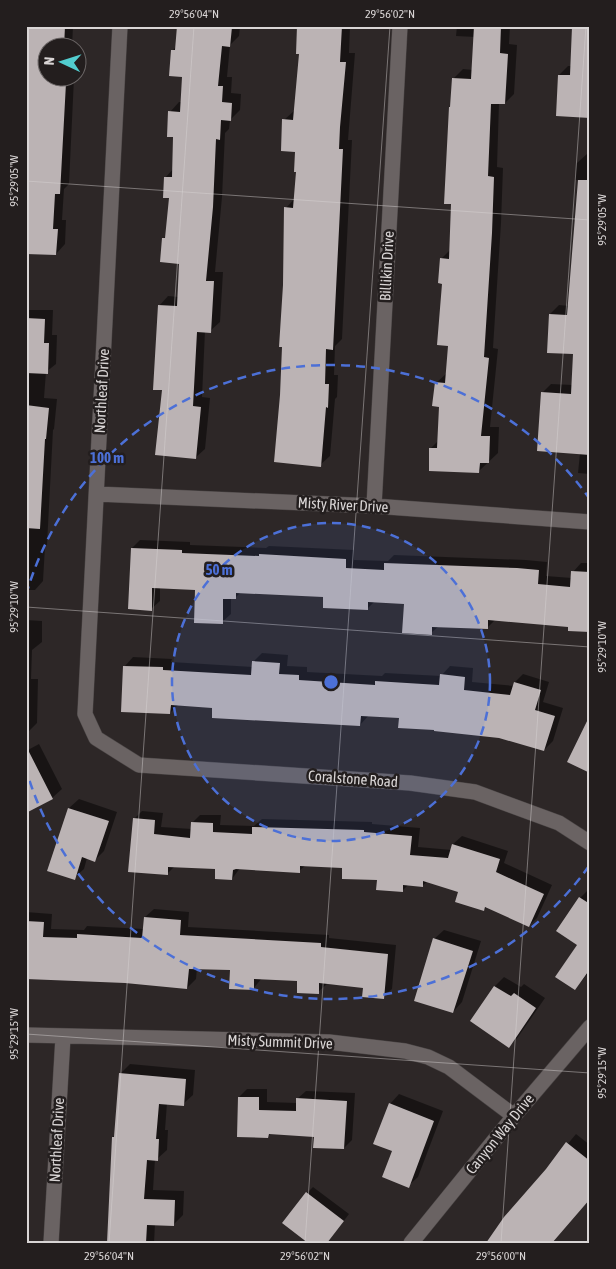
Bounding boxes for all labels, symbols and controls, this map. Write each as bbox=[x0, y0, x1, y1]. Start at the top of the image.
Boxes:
text: 29°56'04"N bbox=[169, 7, 219, 21]
text: 29°56'02"N bbox=[365, 7, 415, 21]
north arrow bbox=[38, 38, 88, 88]
text: N bbox=[41, 56, 57, 66]
text: 95°29'05"W bbox=[7, 155, 21, 207]
text: 95°29'05"W bbox=[595, 194, 609, 246]
street label: Billikin Drive bbox=[376, 230, 397, 301]
street label: Northleaf Drive bbox=[91, 348, 112, 434]
text: 100 m bbox=[90, 449, 124, 466]
street label: Misty River Drive bbox=[297, 494, 389, 515]
text: 50 m bbox=[206, 561, 233, 578]
text: 95°29'10"W bbox=[7, 581, 21, 633]
text: 95°29'10"W bbox=[595, 621, 609, 673]
centre of rings bbox=[322, 673, 340, 691]
street label: Coralstone Road bbox=[307, 767, 399, 790]
text: 95°29'15"W bbox=[7, 1008, 21, 1060]
street label: Misty Summit Drive bbox=[227, 1031, 333, 1052]
text: 95°29'15"W bbox=[595, 1047, 609, 1099]
street label: Canyon Way Drive bbox=[462, 1090, 537, 1177]
street label: Northleaf Drive bbox=[46, 1097, 67, 1183]
text: 29°56'04"N bbox=[84, 1249, 134, 1263]
text: 29°56'02"N bbox=[280, 1249, 330, 1263]
text: 29°56'00"N bbox=[476, 1249, 526, 1263]

